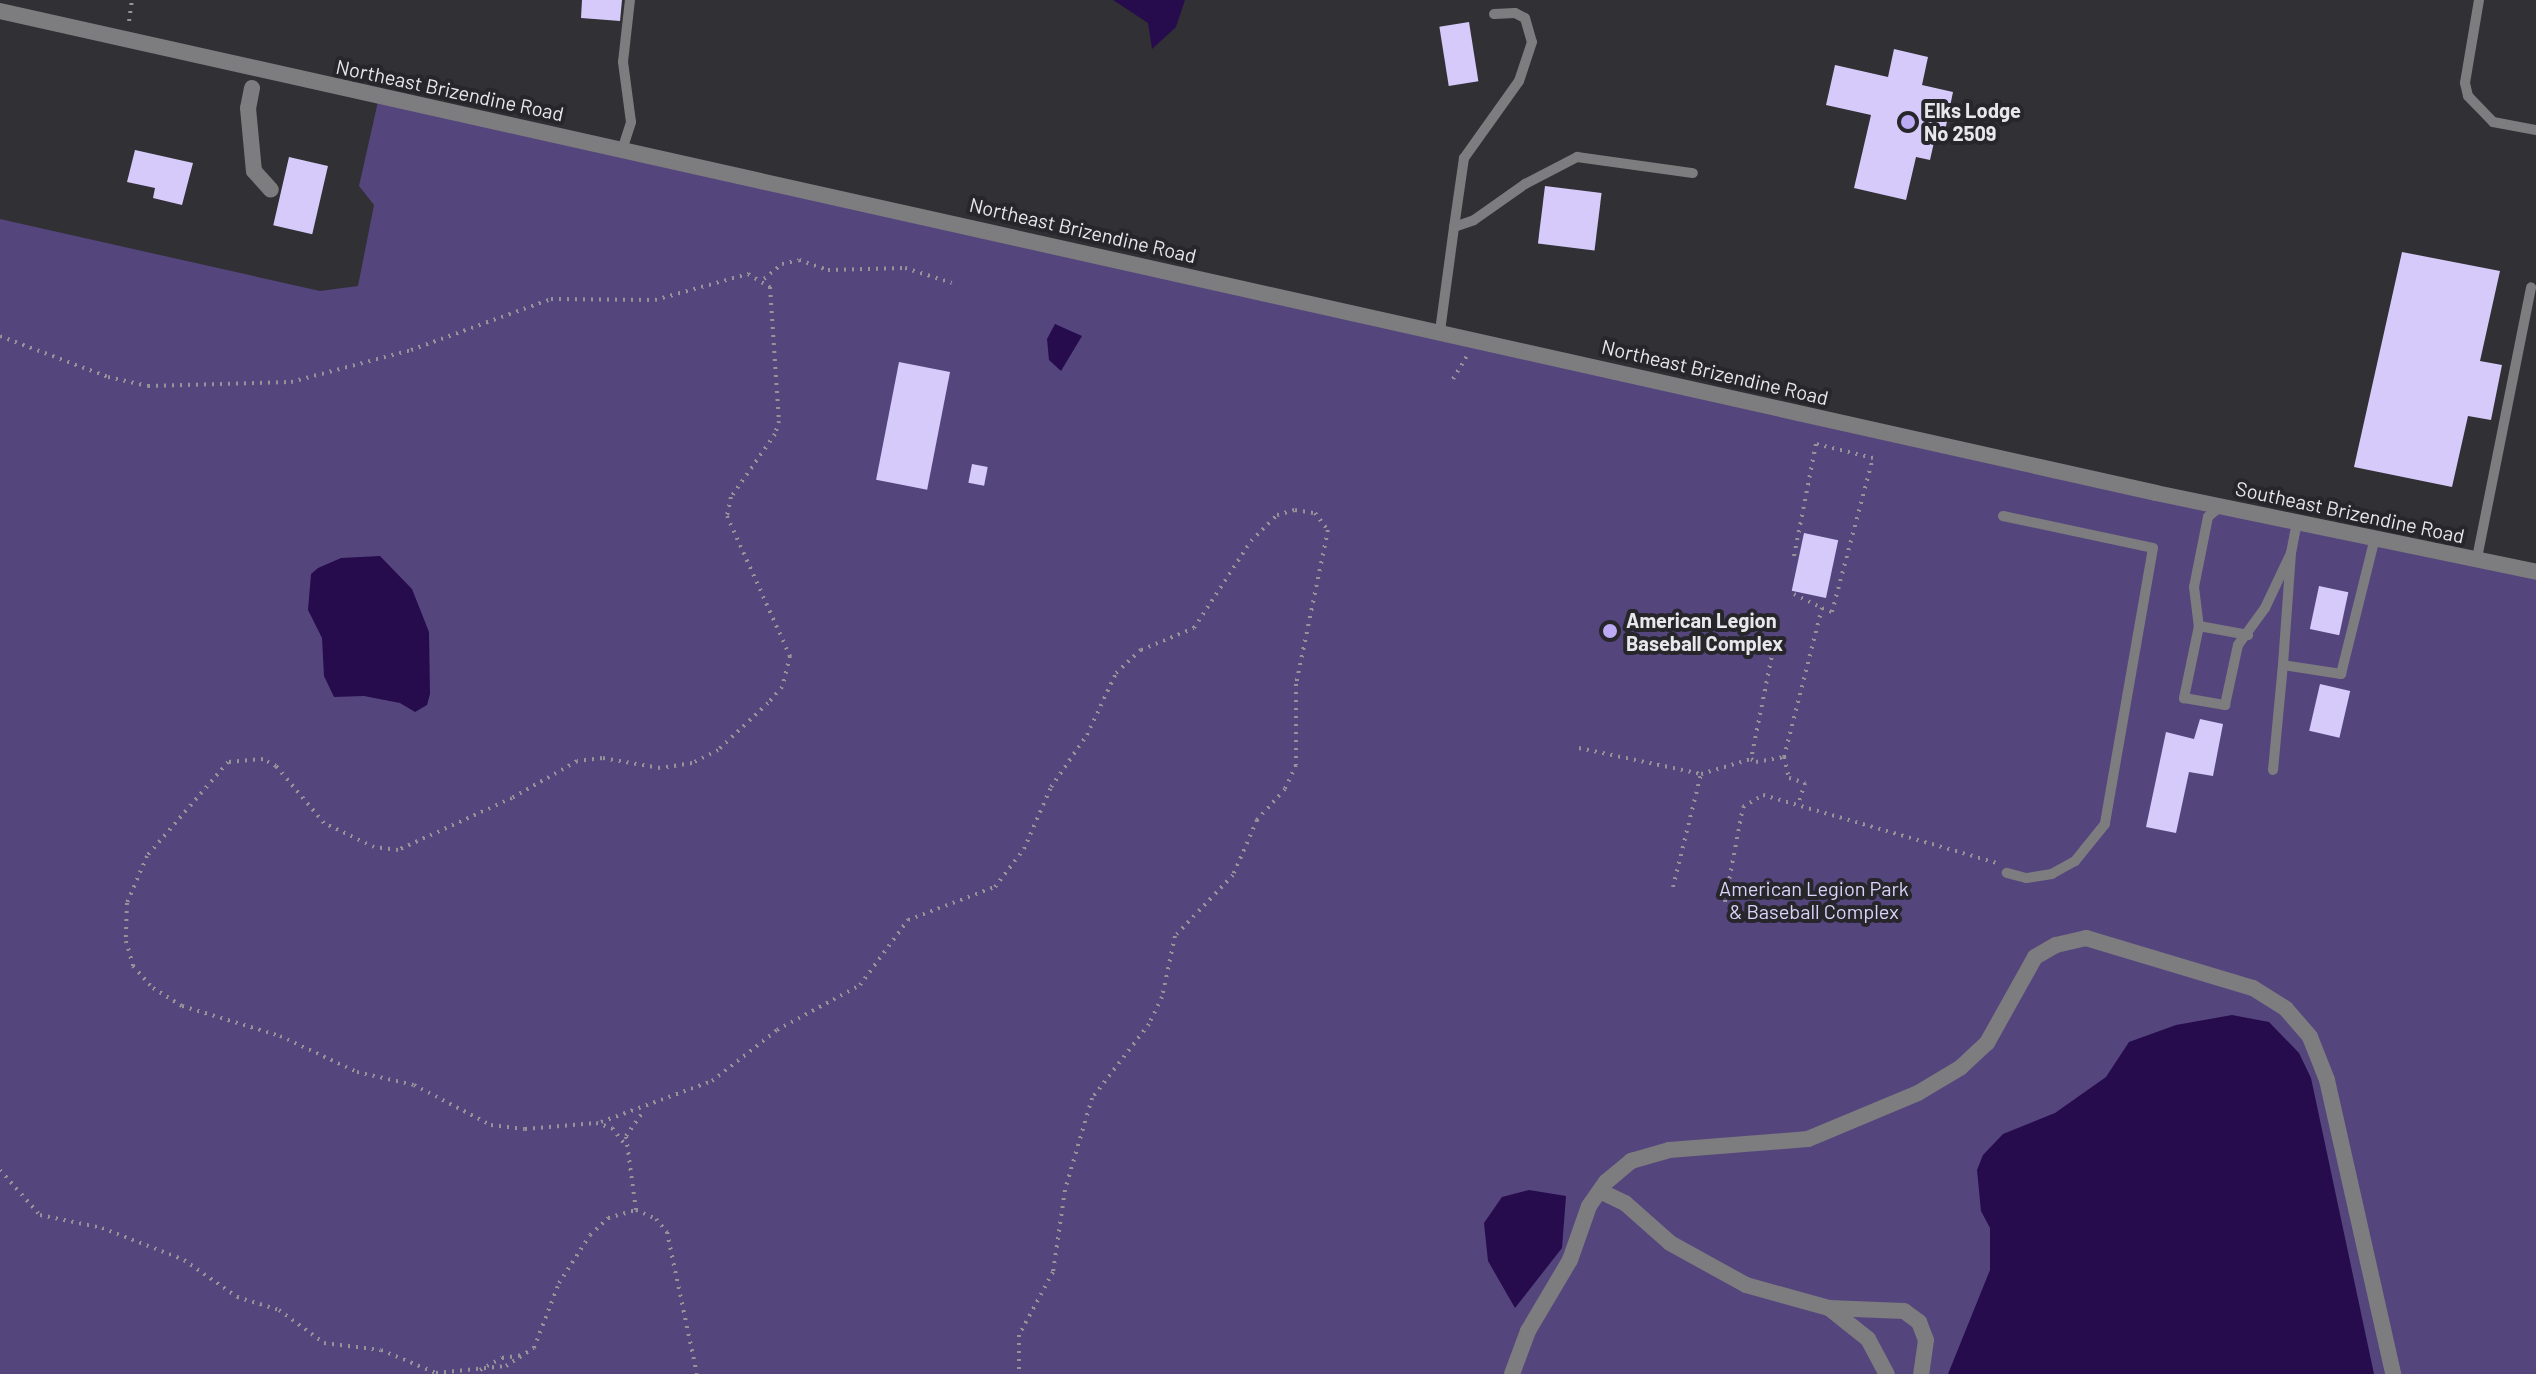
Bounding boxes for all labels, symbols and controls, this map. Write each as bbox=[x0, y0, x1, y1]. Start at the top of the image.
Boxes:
street label: Northeast Brizendine Road bbox=[334, 54, 566, 126]
place label: Elks Lodge No 2509 bbox=[1924, 98, 2021, 145]
marker: Elks Lodge No 2509 bbox=[1899, 113, 1917, 131]
street label: Northeast Brizendine Road bbox=[967, 192, 1199, 268]
street label: Northeast Brizendine Road bbox=[1599, 334, 1831, 410]
street label: Southeast Brizendine Road bbox=[2233, 476, 2467, 548]
place label: American Legion Baseball Complex bbox=[1626, 608, 1783, 655]
marker: American Legion Baseball Complex bbox=[1601, 622, 1619, 640]
park label: American Legion Park & Baseball Complex bbox=[1719, 876, 1909, 923]

